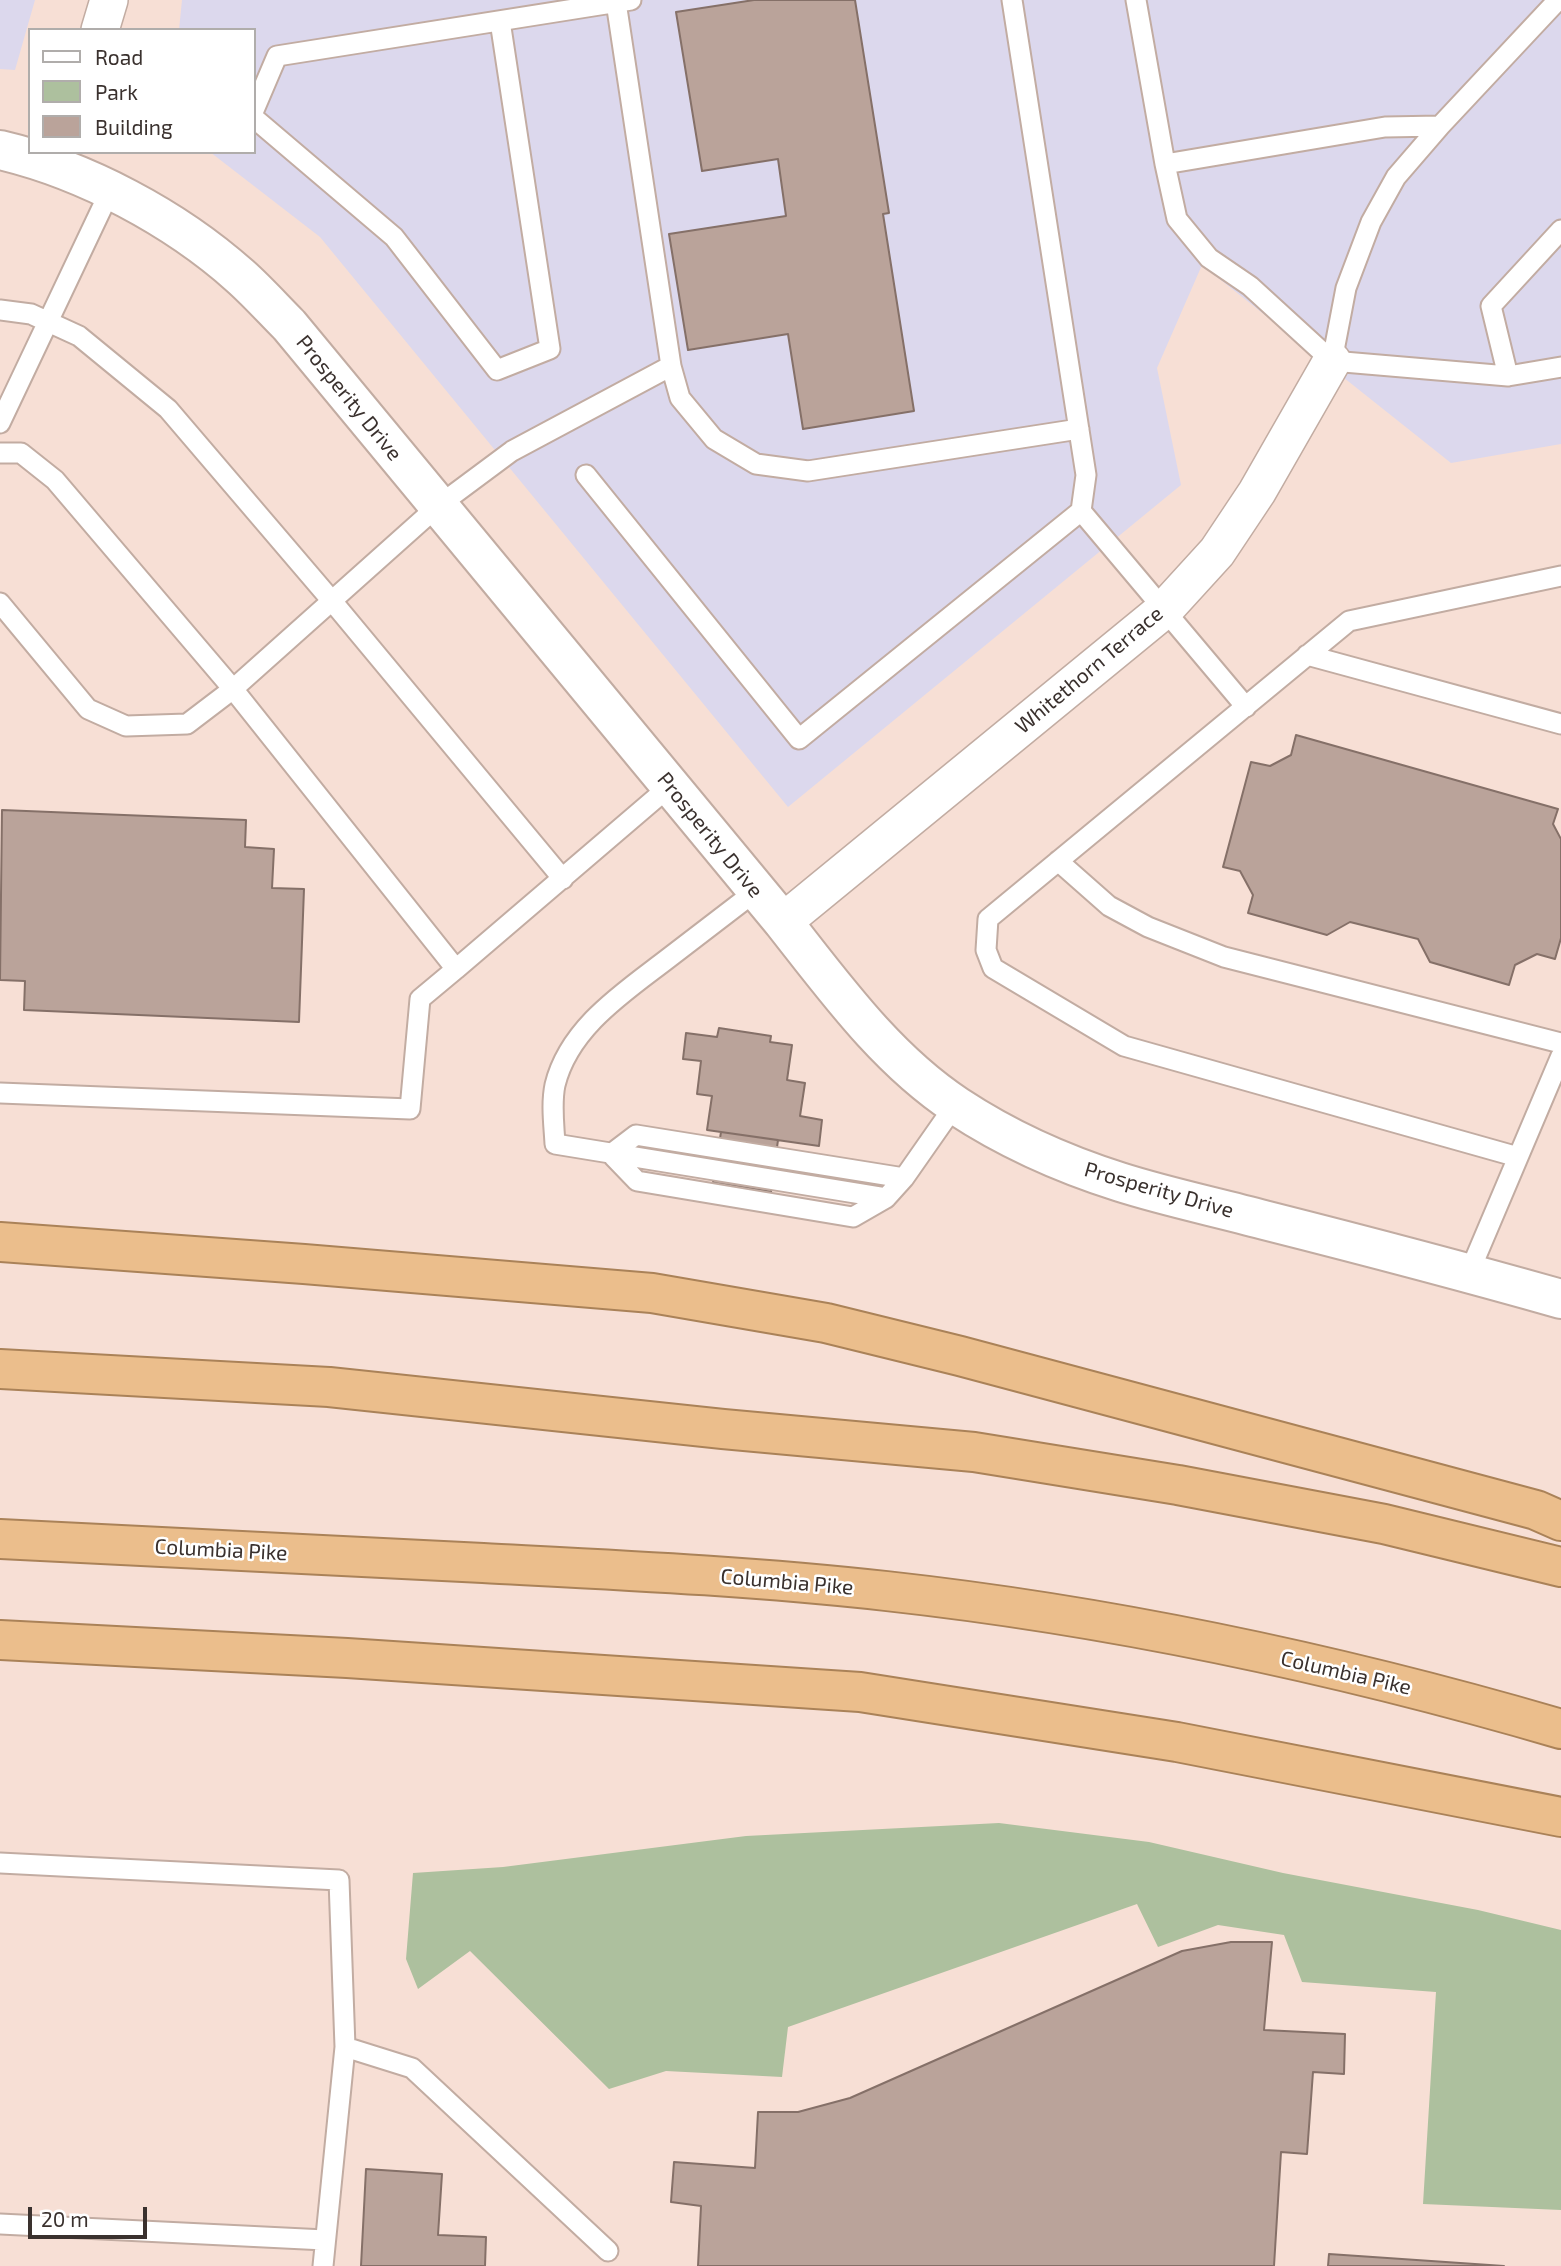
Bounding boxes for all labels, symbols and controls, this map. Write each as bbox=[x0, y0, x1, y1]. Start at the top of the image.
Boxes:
legend bbox=[28, 28, 256, 154]
text: Road bbox=[95, 44, 143, 69]
text: Park bbox=[95, 79, 138, 104]
text: Building bbox=[95, 114, 173, 139]
street label: Prosperity Drive bbox=[291, 330, 407, 466]
street label: Whitethorn Terrace bbox=[1010, 601, 1168, 739]
street label: Prosperity Drive bbox=[652, 767, 768, 903]
street label: Prosperity Drive bbox=[1082, 1157, 1236, 1223]
street label: Columbia Pike bbox=[154, 1534, 288, 1566]
street label: Columbia Pike bbox=[720, 1564, 854, 1600]
street label: Columbia Pike bbox=[1278, 1646, 1414, 1700]
scale bar bbox=[32, 2192, 150, 2236]
text: 20 m bbox=[41, 2206, 89, 2231]

